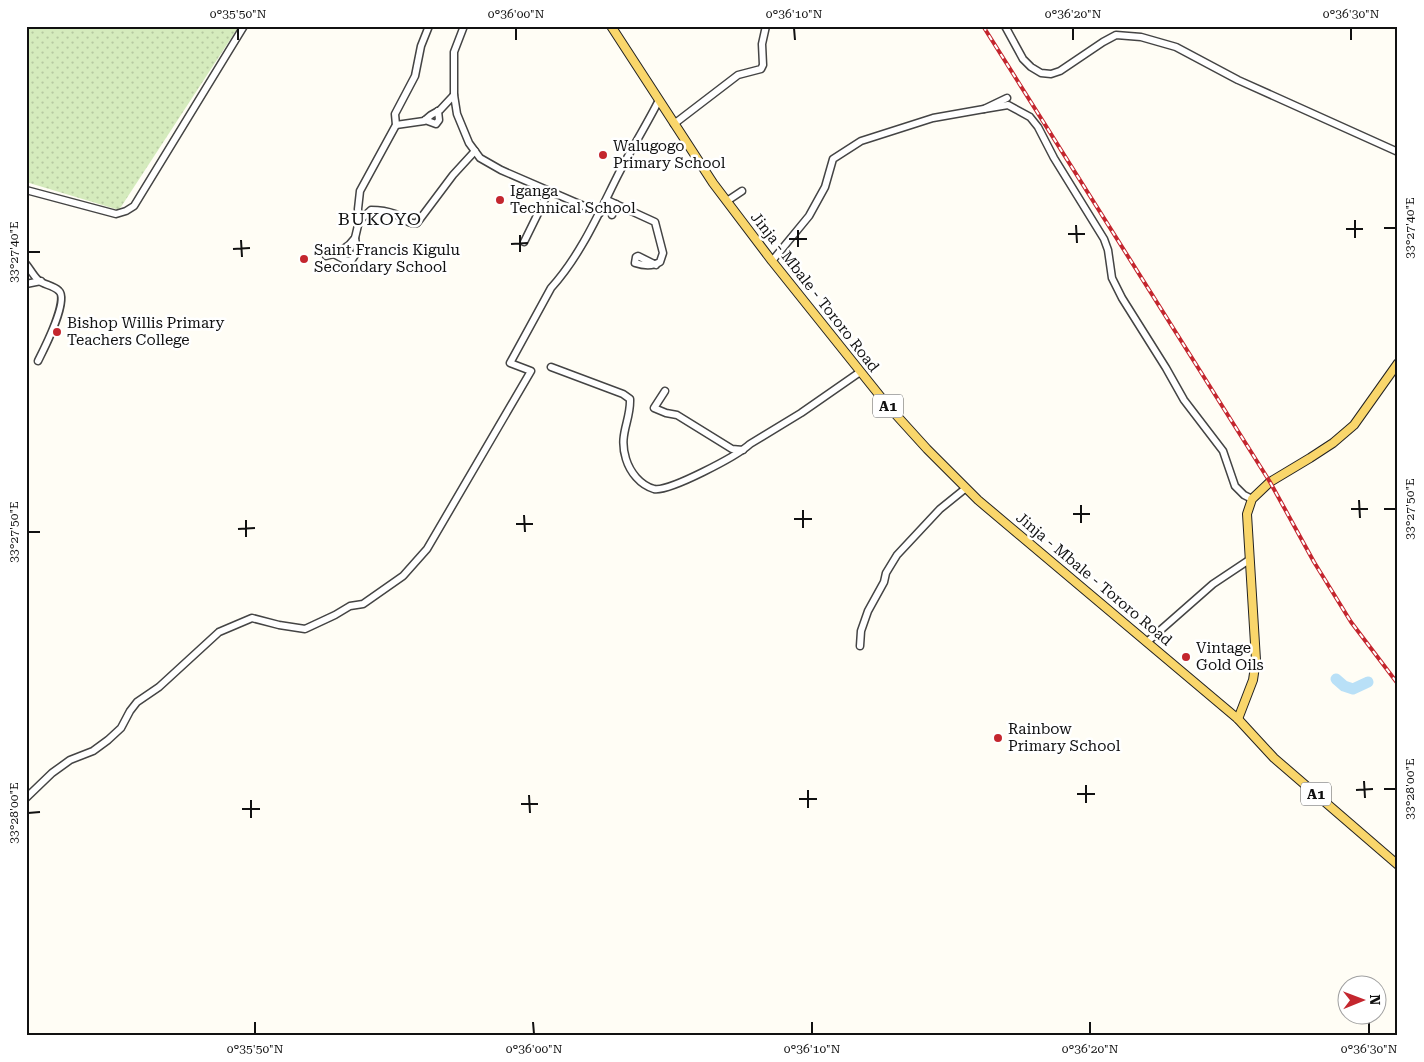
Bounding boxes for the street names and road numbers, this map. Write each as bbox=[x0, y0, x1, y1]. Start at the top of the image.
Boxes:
street label: Jinja - Mbale - Tororo Road bbox=[747, 208, 883, 376]
road number: A1 bbox=[873, 394, 903, 418]
street label: Jinja - Mbale - Tororo Road bbox=[1012, 508, 1176, 650]
road number: A1 bbox=[1301, 782, 1331, 806]

